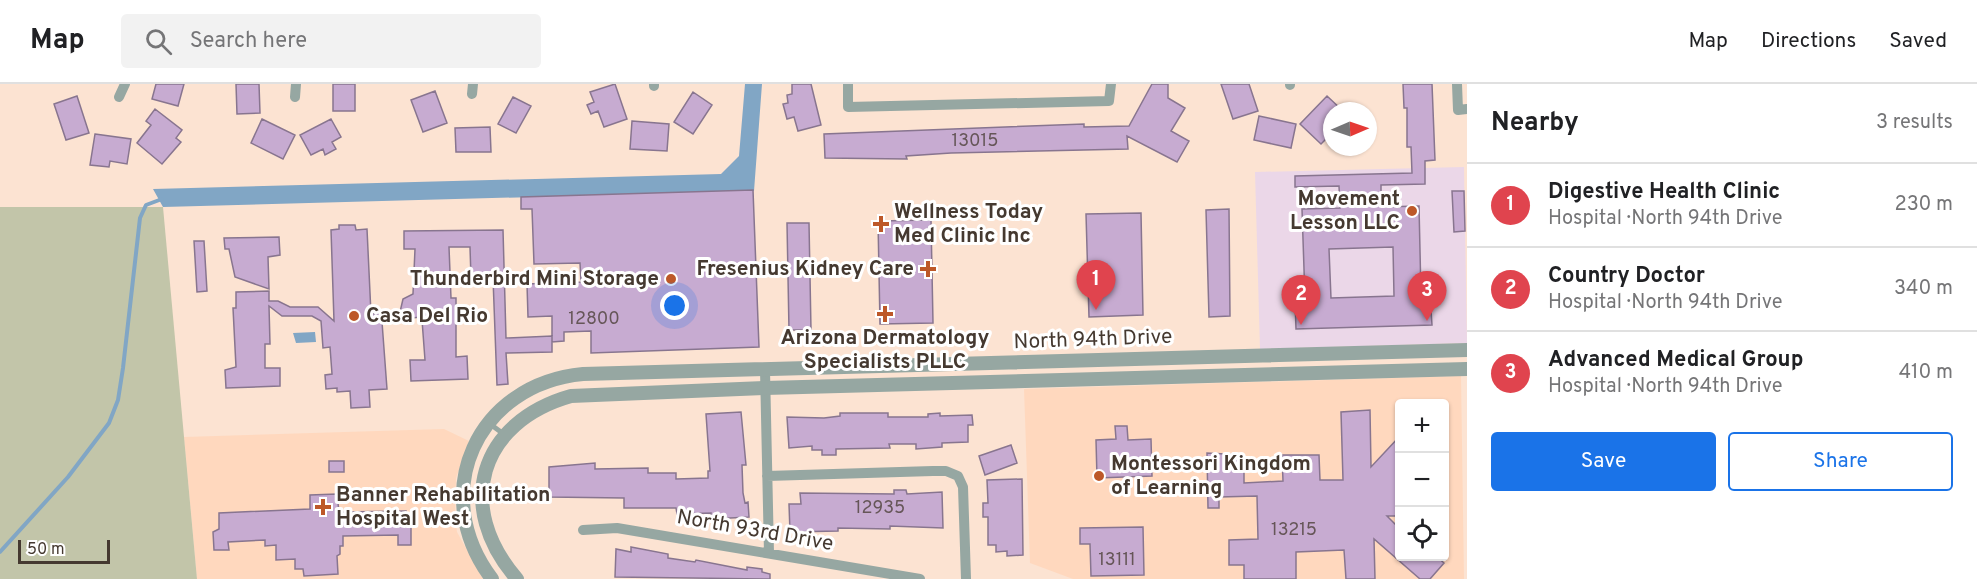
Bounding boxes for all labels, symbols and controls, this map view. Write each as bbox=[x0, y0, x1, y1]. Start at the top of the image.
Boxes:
search box bbox=[121, 14, 541, 68]
text: Map bbox=[30, 23, 85, 59]
icon: search bbox=[142, 25, 175, 58]
text: Search here bbox=[190, 28, 307, 55]
text: Map bbox=[1688, 28, 1728, 55]
text: Directions bbox=[1761, 28, 1856, 55]
text: Saved bbox=[1889, 28, 1947, 55]
north arrow bbox=[1323, 102, 1377, 156]
text: Nearby bbox=[1491, 107, 1579, 140]
text: 3 results bbox=[1876, 110, 1953, 136]
house number: 13015 bbox=[952, 130, 998, 153]
text: Digestive Health Clinic bbox=[1548, 179, 1780, 206]
place label: Movement Lesson LLC bbox=[1290, 186, 1400, 237]
text: 1 bbox=[1507, 192, 1515, 218]
text: 230 m bbox=[1894, 192, 1953, 218]
place label: Wellness Today Med Clinic Inc bbox=[894, 199, 1043, 250]
marker: Movement Lesson LLC bbox=[1405, 204, 1419, 218]
text: Hospital · North 94th Drive bbox=[1548, 206, 1783, 232]
marker: Wellness Today Med Clinic Inc bbox=[872, 215, 890, 233]
place label: Fresenius Kidney Care bbox=[696, 256, 914, 283]
marker: Fresenius Kidney Care bbox=[919, 260, 937, 278]
pin: 1 bbox=[1076, 260, 1116, 310]
text: Country Doctor bbox=[1548, 263, 1705, 290]
place label: Thunderbird Mini Storage bbox=[410, 266, 659, 293]
marker: Thunderbird Mini Storage bbox=[664, 272, 678, 286]
pin: 3 bbox=[1408, 272, 1446, 321]
pin: 2 bbox=[1282, 276, 1320, 325]
text: 2 bbox=[1504, 276, 1517, 302]
text: 340 m bbox=[1894, 276, 1953, 302]
text: Hospital · North 94th Drive bbox=[1548, 290, 1783, 316]
your location bbox=[660, 291, 689, 320]
place label: Casa Del Rio bbox=[366, 303, 488, 330]
marker: Arizona Dermatology Specialists PLLC bbox=[876, 305, 894, 323]
house number: 12800 bbox=[568, 308, 620, 331]
marker: Casa Del Rio bbox=[347, 309, 361, 323]
street label: North 94th Drive bbox=[1013, 324, 1173, 356]
place label: Arizona Dermatology Specialists PLLC bbox=[781, 325, 990, 376]
text: Advanced Medical Group bbox=[1548, 347, 1803, 374]
text: 3 bbox=[1505, 360, 1517, 386]
text: 410 m bbox=[1899, 360, 1953, 386]
text: Hospital · North 94th Drive bbox=[1548, 374, 1783, 400]
map controls bbox=[1395, 399, 1449, 561]
button: + bbox=[1395, 399, 1449, 453]
button: Save bbox=[1491, 432, 1716, 491]
button: Share bbox=[1728, 432, 1953, 491]
place label: Montessori Kingdom of Learning bbox=[1111, 451, 1311, 502]
button: − bbox=[1395, 453, 1449, 507]
marker: Montessori Kingdom of Learning bbox=[1092, 469, 1106, 483]
place label: Banner Rehabilitation Hospital West bbox=[336, 482, 551, 533]
house number: 12935 bbox=[855, 497, 905, 520]
marker: Banner Rehabilitation Hospital West bbox=[314, 498, 332, 516]
street label: North 93rd Drive bbox=[675, 504, 835, 558]
button: locate bbox=[1395, 507, 1449, 561]
house number: 13215 bbox=[1271, 519, 1317, 542]
scale bar bbox=[18, 537, 110, 564]
text: 50 m bbox=[27, 540, 65, 560]
house number: 13111 bbox=[1098, 549, 1136, 572]

